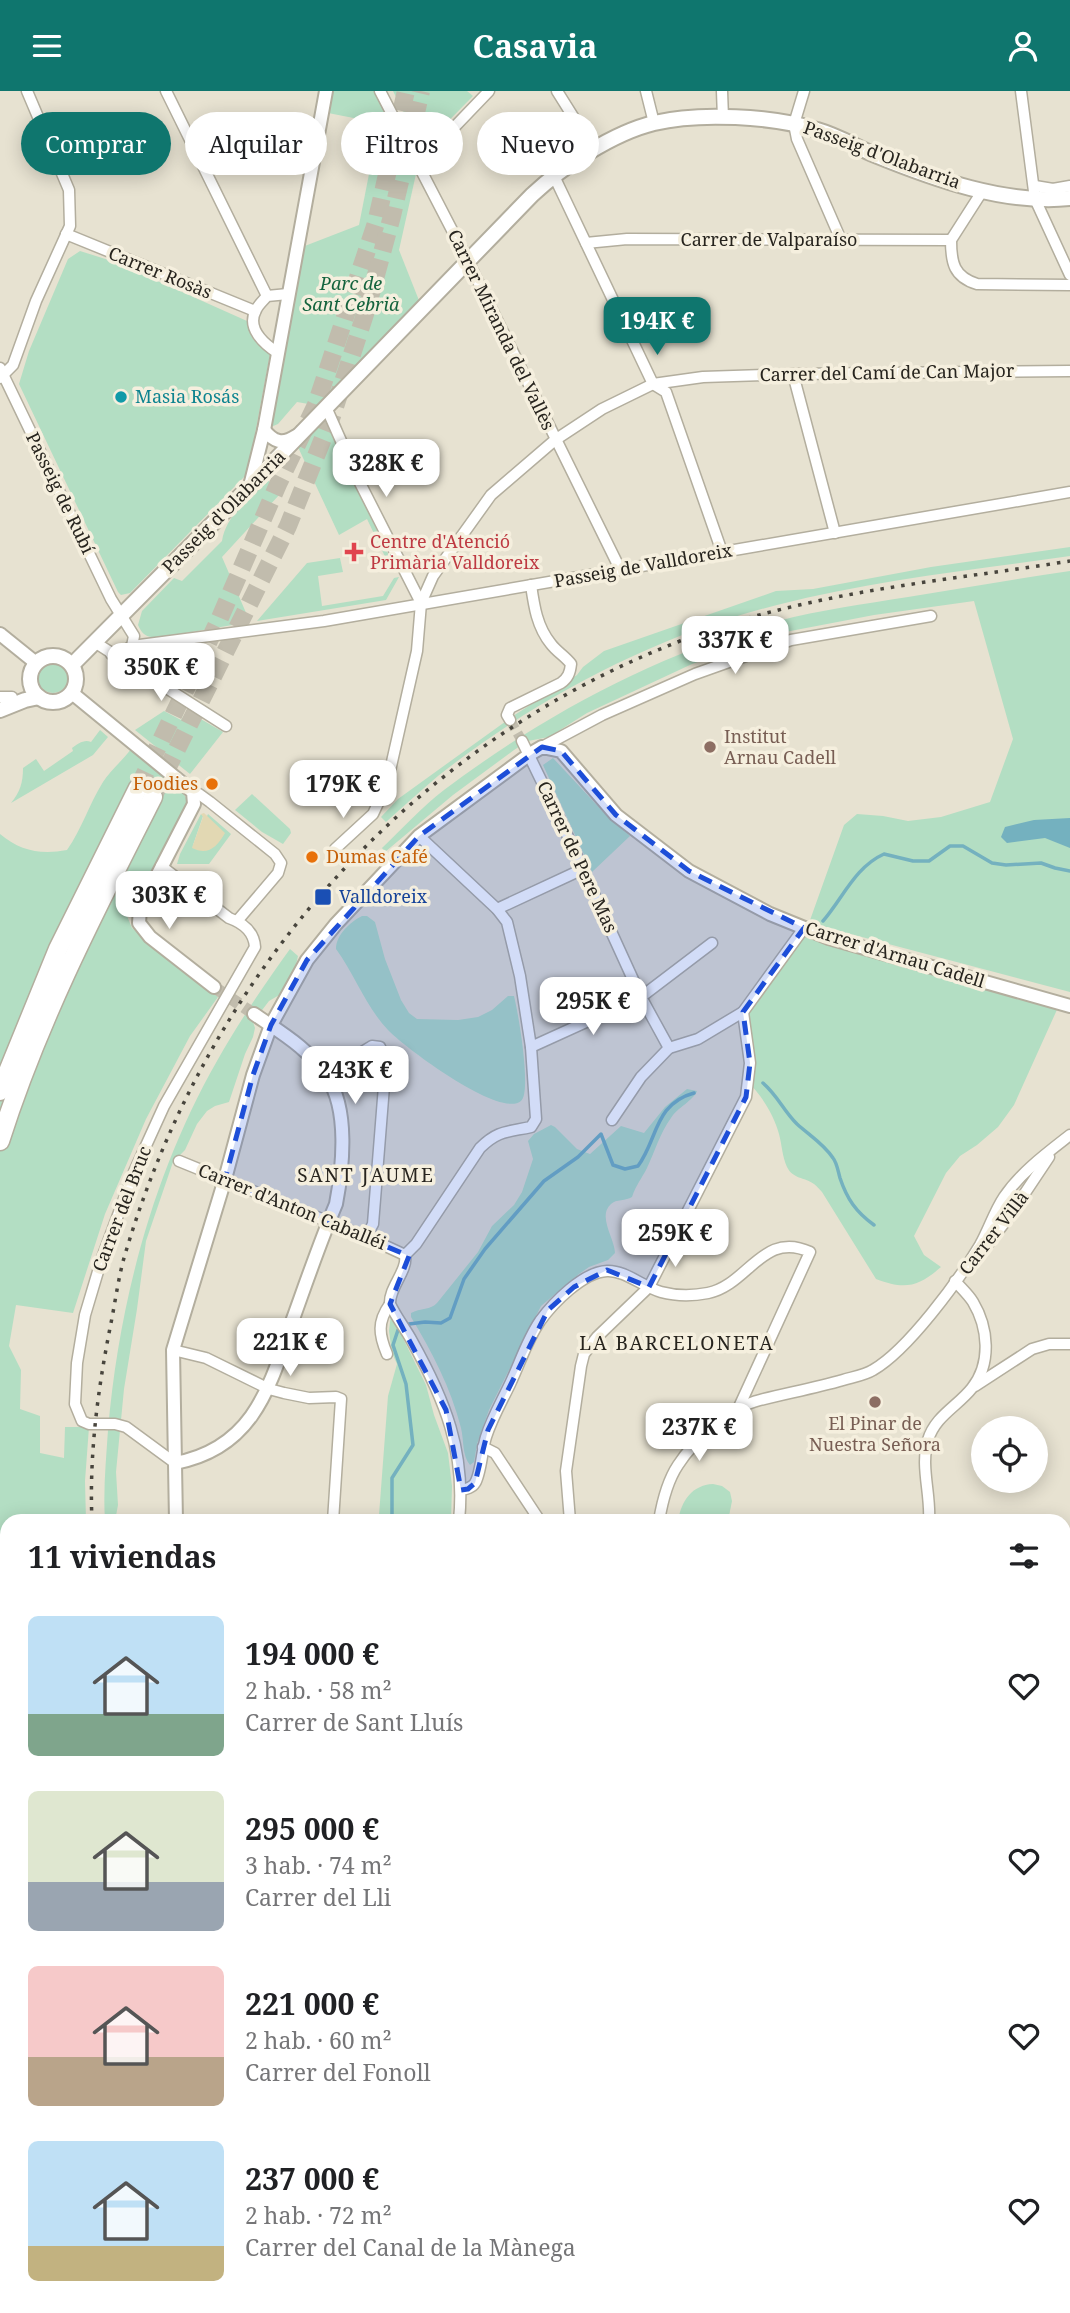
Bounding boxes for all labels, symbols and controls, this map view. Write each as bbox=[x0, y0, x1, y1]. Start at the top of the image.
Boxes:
text: Casavia bbox=[472, 24, 598, 67]
icon: menu bbox=[28, 27, 66, 65]
icon: person bbox=[1004, 27, 1042, 65]
chip: Comprar bbox=[21, 112, 171, 175]
chip: Alquilar bbox=[185, 112, 327, 175]
chip: Filtros bbox=[341, 112, 463, 175]
chip: Nuevo bbox=[477, 112, 599, 175]
street label: Passeig d'Olabarria bbox=[801, 115, 964, 194]
street label: Carrer Miranda del Vallès bbox=[443, 225, 561, 434]
street label: Carrer de Valparaíso bbox=[681, 227, 857, 251]
street label: Carrer Rosàs bbox=[105, 240, 216, 304]
park label: Parc de Sant Cebrià bbox=[303, 271, 400, 316]
pin: 194K € bbox=[600, 297, 714, 357]
text: 194K € bbox=[620, 304, 694, 336]
street label: Carrer del Camí de Can Major bbox=[759, 358, 1015, 386]
place label: Masia Rosás bbox=[135, 384, 239, 408]
marker: Masia Rosás bbox=[113, 389, 129, 405]
street label: Passeig de Rubí bbox=[21, 428, 101, 558]
pin: 328K € bbox=[329, 439, 443, 499]
street label: Passeig d'Olabarria bbox=[156, 444, 290, 578]
text: 328K € bbox=[349, 446, 423, 478]
place label: Centre d'Atenció Primària Valldoreix bbox=[370, 529, 540, 574]
street label: Passeig de Valldoreix bbox=[552, 537, 734, 592]
marker: Centre d'Atenció Primària Valldoreix bbox=[344, 542, 364, 562]
pin: 337K € bbox=[678, 617, 792, 676]
text: 337K € bbox=[698, 623, 772, 655]
pin: 350K € bbox=[104, 643, 218, 703]
text: 350K € bbox=[124, 650, 198, 682]
place label: Institut Arnau Cadell bbox=[724, 724, 836, 769]
marker: Institut Arnau Cadell bbox=[702, 739, 718, 755]
pin: 179K € bbox=[286, 761, 400, 820]
text: 179K € bbox=[306, 767, 380, 799]
place label: Foodies bbox=[133, 771, 198, 795]
marker: Foodies bbox=[204, 776, 220, 792]
street label: Carrer de Pere Mas bbox=[532, 777, 624, 936]
place label: Dumas Café bbox=[326, 844, 428, 868]
marker: Dumas Café bbox=[304, 849, 320, 865]
pin: 303K € bbox=[112, 871, 226, 931]
text: 303K € bbox=[132, 878, 206, 910]
place label: Valldoreix bbox=[339, 884, 428, 908]
marker: Valldoreix bbox=[313, 887, 333, 907]
street label: Carrer d'Arnau Cadell bbox=[803, 915, 988, 993]
pin: 295K € bbox=[536, 977, 650, 1037]
text: 295K € bbox=[556, 984, 630, 1016]
pin: 243K € bbox=[298, 1047, 412, 1106]
text: 243K € bbox=[318, 1053, 392, 1085]
street label: Carrer del Bruc bbox=[86, 1142, 156, 1275]
street label: Carrer d'Anton Caballéi bbox=[195, 1157, 390, 1255]
district label: SANT JAUME bbox=[297, 1162, 435, 1188]
street label: Carrer Villà bbox=[953, 1186, 1033, 1279]
pin: 259K € bbox=[618, 1209, 732, 1269]
text: 259K € bbox=[638, 1216, 712, 1248]
pin: 221K € bbox=[233, 1319, 347, 1378]
text: 221K € bbox=[253, 1325, 327, 1357]
district label: LA BARCELONETA bbox=[579, 1330, 775, 1356]
marker: El Pinar de Nuestra Señora bbox=[867, 1394, 883, 1410]
pin: 237K € bbox=[642, 1403, 756, 1463]
text: 237K € bbox=[662, 1410, 736, 1442]
place label: El Pinar de Nuestra Señora bbox=[809, 1411, 941, 1456]
map controls bbox=[971, 1416, 1048, 1493]
button: locate bbox=[971, 1416, 1048, 1493]
text: 11 viviendas bbox=[28, 1536, 216, 1577]
icon: filters bbox=[1005, 1537, 1043, 1575]
text: 194 000 € bbox=[245, 1633, 379, 1674]
icon: home bbox=[84, 1644, 168, 1728]
icon: heart bbox=[1005, 1667, 1043, 1705]
text: 2 hab. · 58 m² bbox=[245, 1674, 392, 1706]
text: Carrer de Sant Lluís bbox=[245, 1706, 463, 1738]
text: 295 000 € bbox=[245, 1808, 379, 1849]
icon: home bbox=[84, 1819, 168, 1903]
icon: heart bbox=[1005, 1842, 1043, 1880]
text: 3 hab. · 74 m² bbox=[245, 1849, 392, 1881]
text: Carrer del Lli bbox=[245, 1881, 391, 1913]
text: 221 000 € bbox=[245, 1983, 379, 2024]
icon: home bbox=[84, 1994, 168, 2078]
icon: heart bbox=[1005, 2017, 1043, 2055]
text: 2 hab. · 60 m² bbox=[245, 2024, 392, 2056]
text: Carrer del Fonoll bbox=[245, 2056, 431, 2088]
text: 237 000 € bbox=[245, 2158, 379, 2199]
icon: home bbox=[84, 2169, 168, 2253]
icon: heart bbox=[1005, 2192, 1043, 2230]
text: 2 hab. · 72 m² bbox=[245, 2199, 392, 2231]
text: Carrer del Canal de la Mànega bbox=[245, 2231, 576, 2263]

